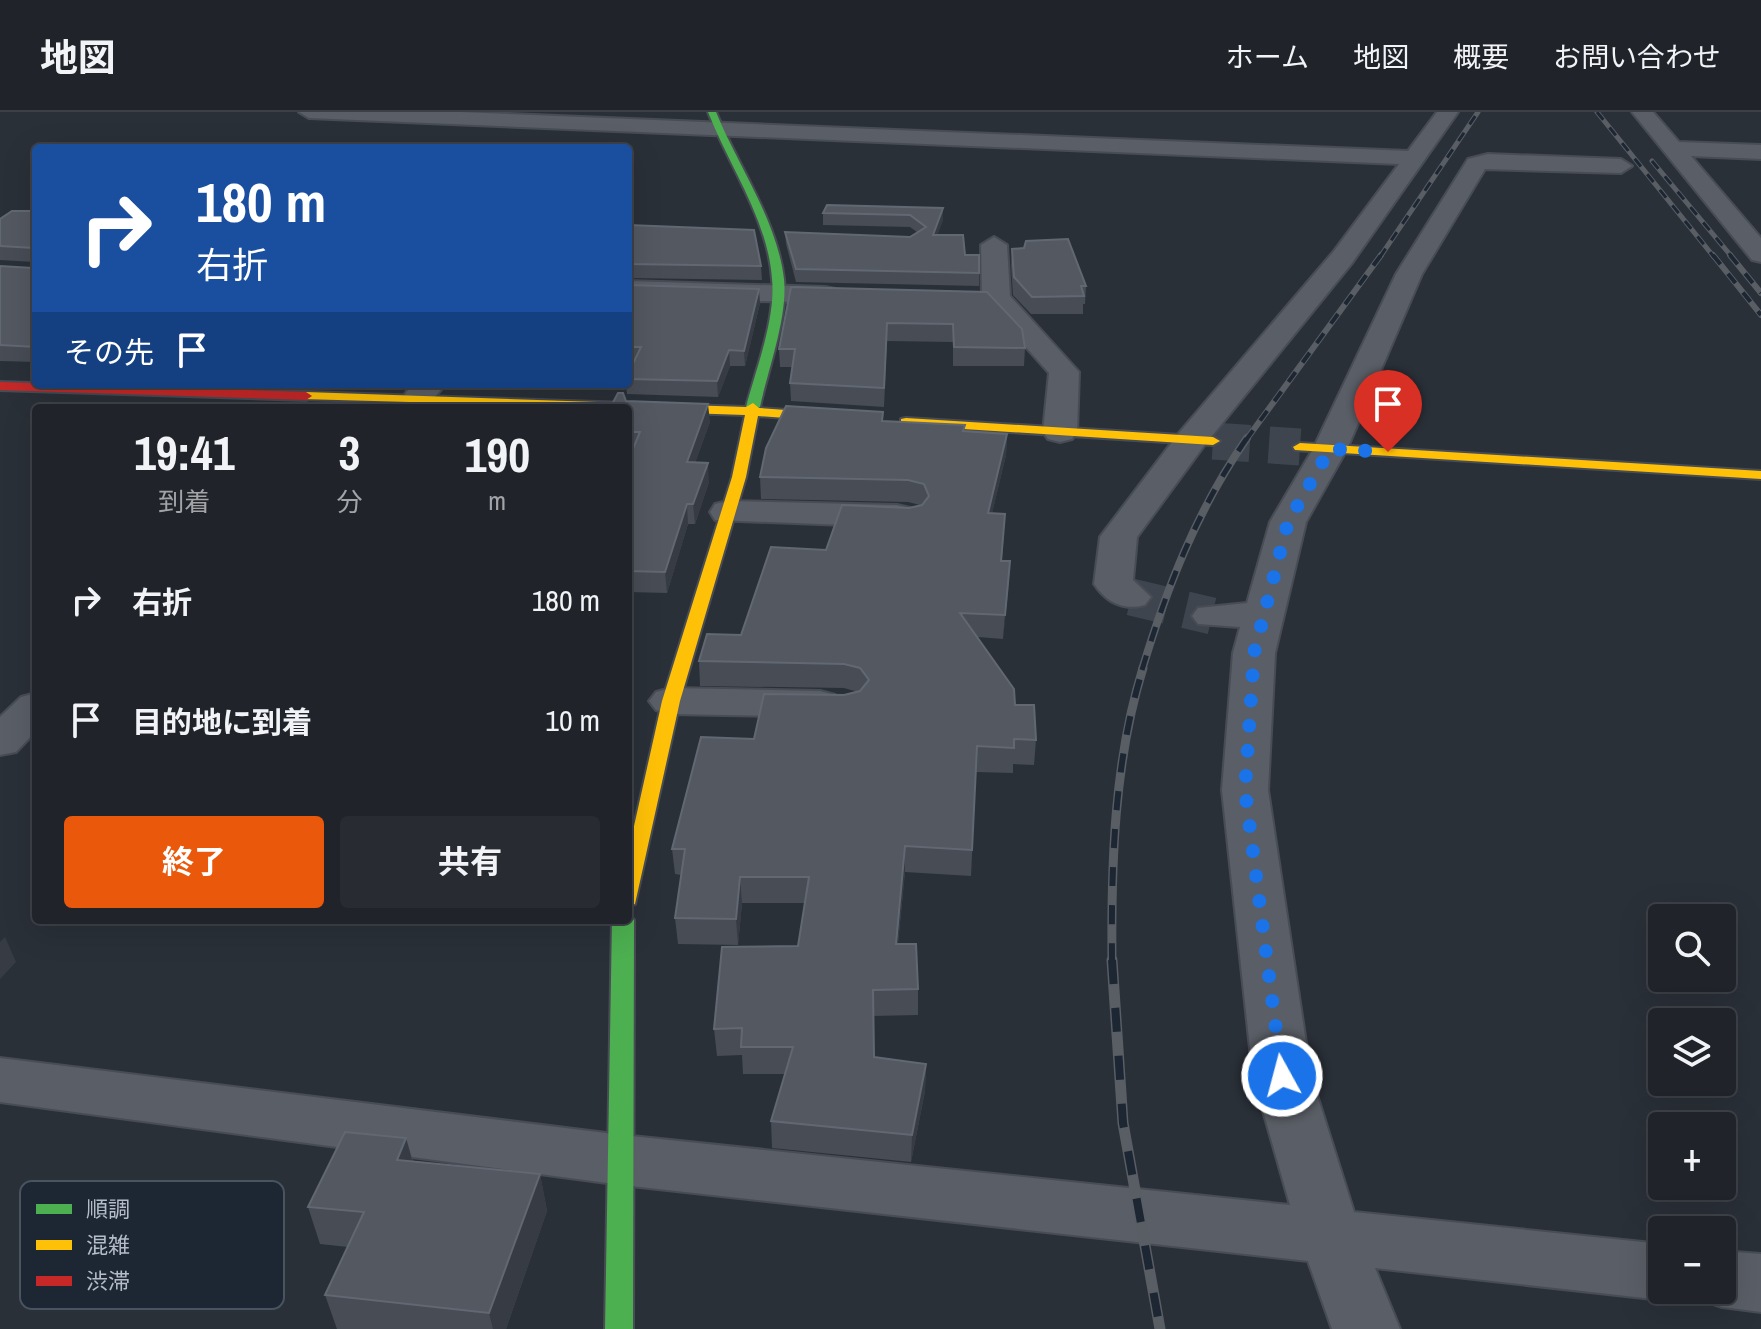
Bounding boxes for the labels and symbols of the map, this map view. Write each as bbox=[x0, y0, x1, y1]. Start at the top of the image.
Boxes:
pin bbox=[1354, 370, 1422, 452]
position arrow bbox=[1240, 1034, 1324, 1118]
legend bbox=[20, 1181, 284, 1309]
text: 順調 bbox=[86, 1194, 130, 1224]
text: 混雑 bbox=[86, 1230, 130, 1260]
text: 渋滞 bbox=[86, 1266, 130, 1296]

